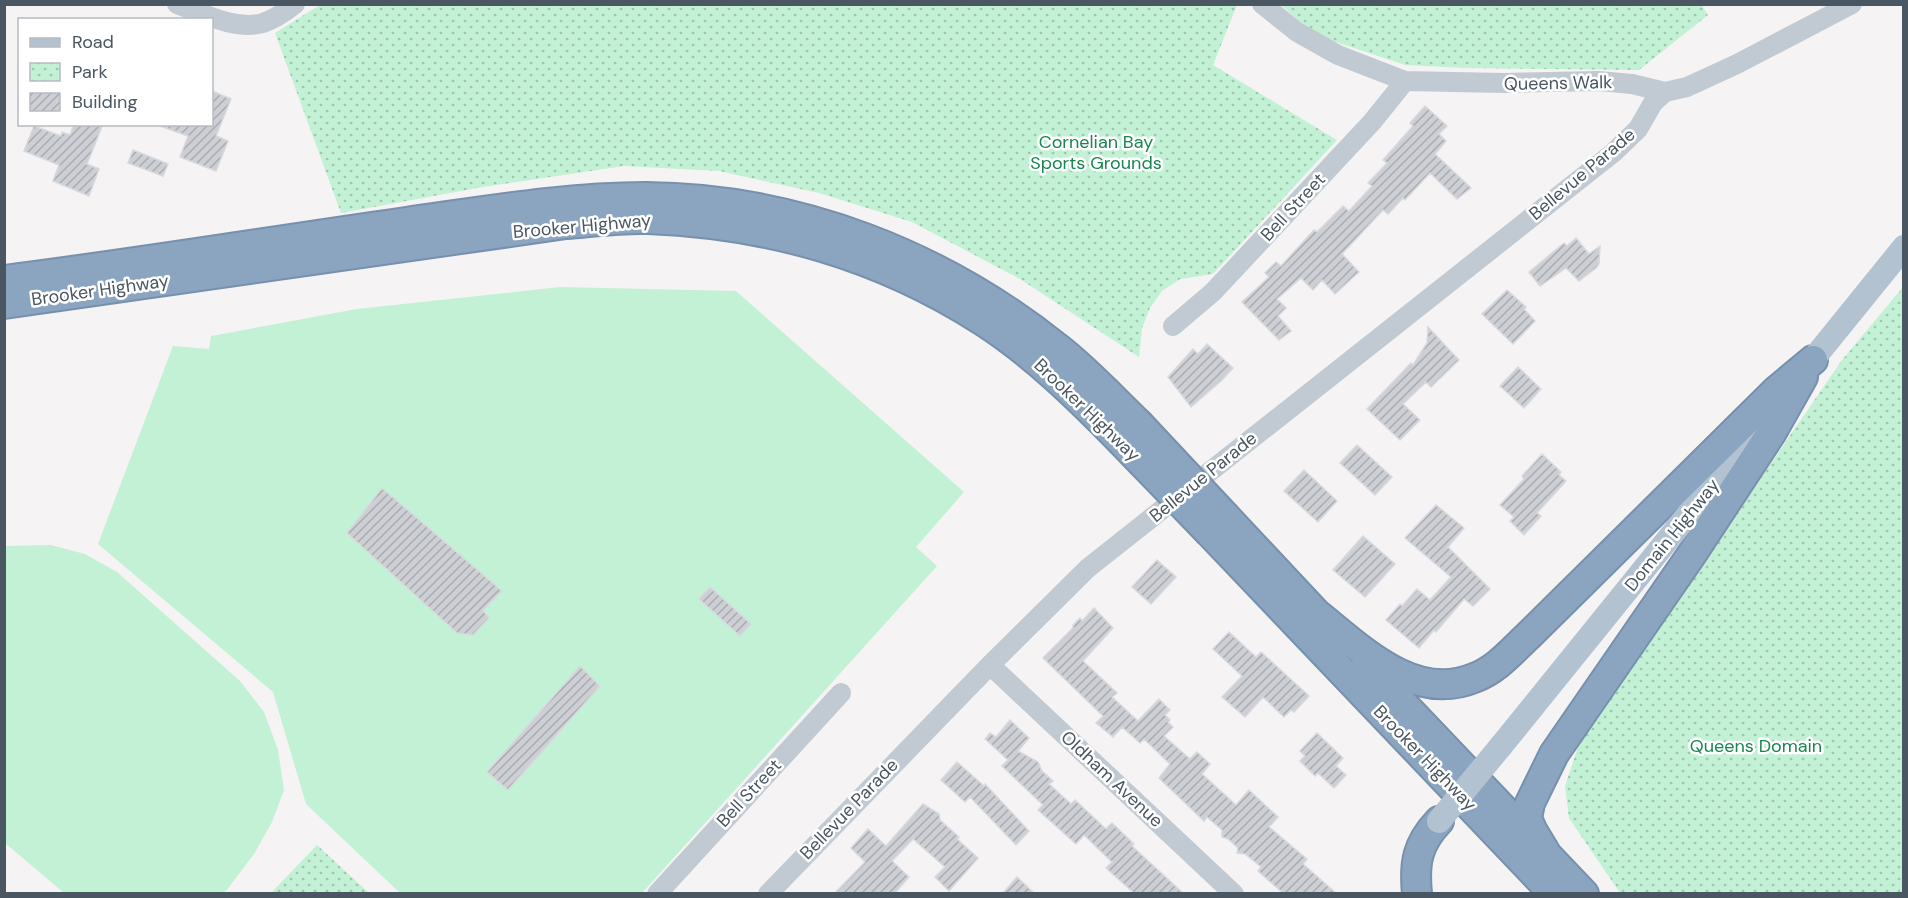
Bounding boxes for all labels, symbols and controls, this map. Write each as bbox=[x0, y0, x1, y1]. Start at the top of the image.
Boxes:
legend bbox=[18, 18, 213, 126]
text: Road bbox=[72, 30, 114, 54]
text: Park bbox=[72, 60, 108, 84]
street label: Queens Walk bbox=[1504, 70, 1612, 96]
text: Building bbox=[72, 90, 137, 114]
street label: Bellevue Parade bbox=[1524, 123, 1640, 225]
park label: Cornelian Bay Sports Grounds bbox=[1030, 130, 1162, 175]
street label: Bell Street bbox=[1255, 168, 1331, 246]
street label: Brooker Highway bbox=[512, 208, 652, 244]
street label: Brooker Highway bbox=[30, 268, 170, 312]
street label: Brooker Highway bbox=[1029, 353, 1145, 467]
street label: Bellevue Parade bbox=[1144, 426, 1262, 528]
street label: Domain Highway bbox=[1619, 474, 1725, 596]
street label: Brooker Highway bbox=[1368, 700, 1482, 816]
street label: Oldham Avenue bbox=[1056, 725, 1168, 833]
park label: Queens Domain bbox=[1690, 734, 1822, 758]
street label: Bellevue Parade bbox=[795, 753, 903, 865]
street label: Bell Street bbox=[711, 754, 787, 832]

